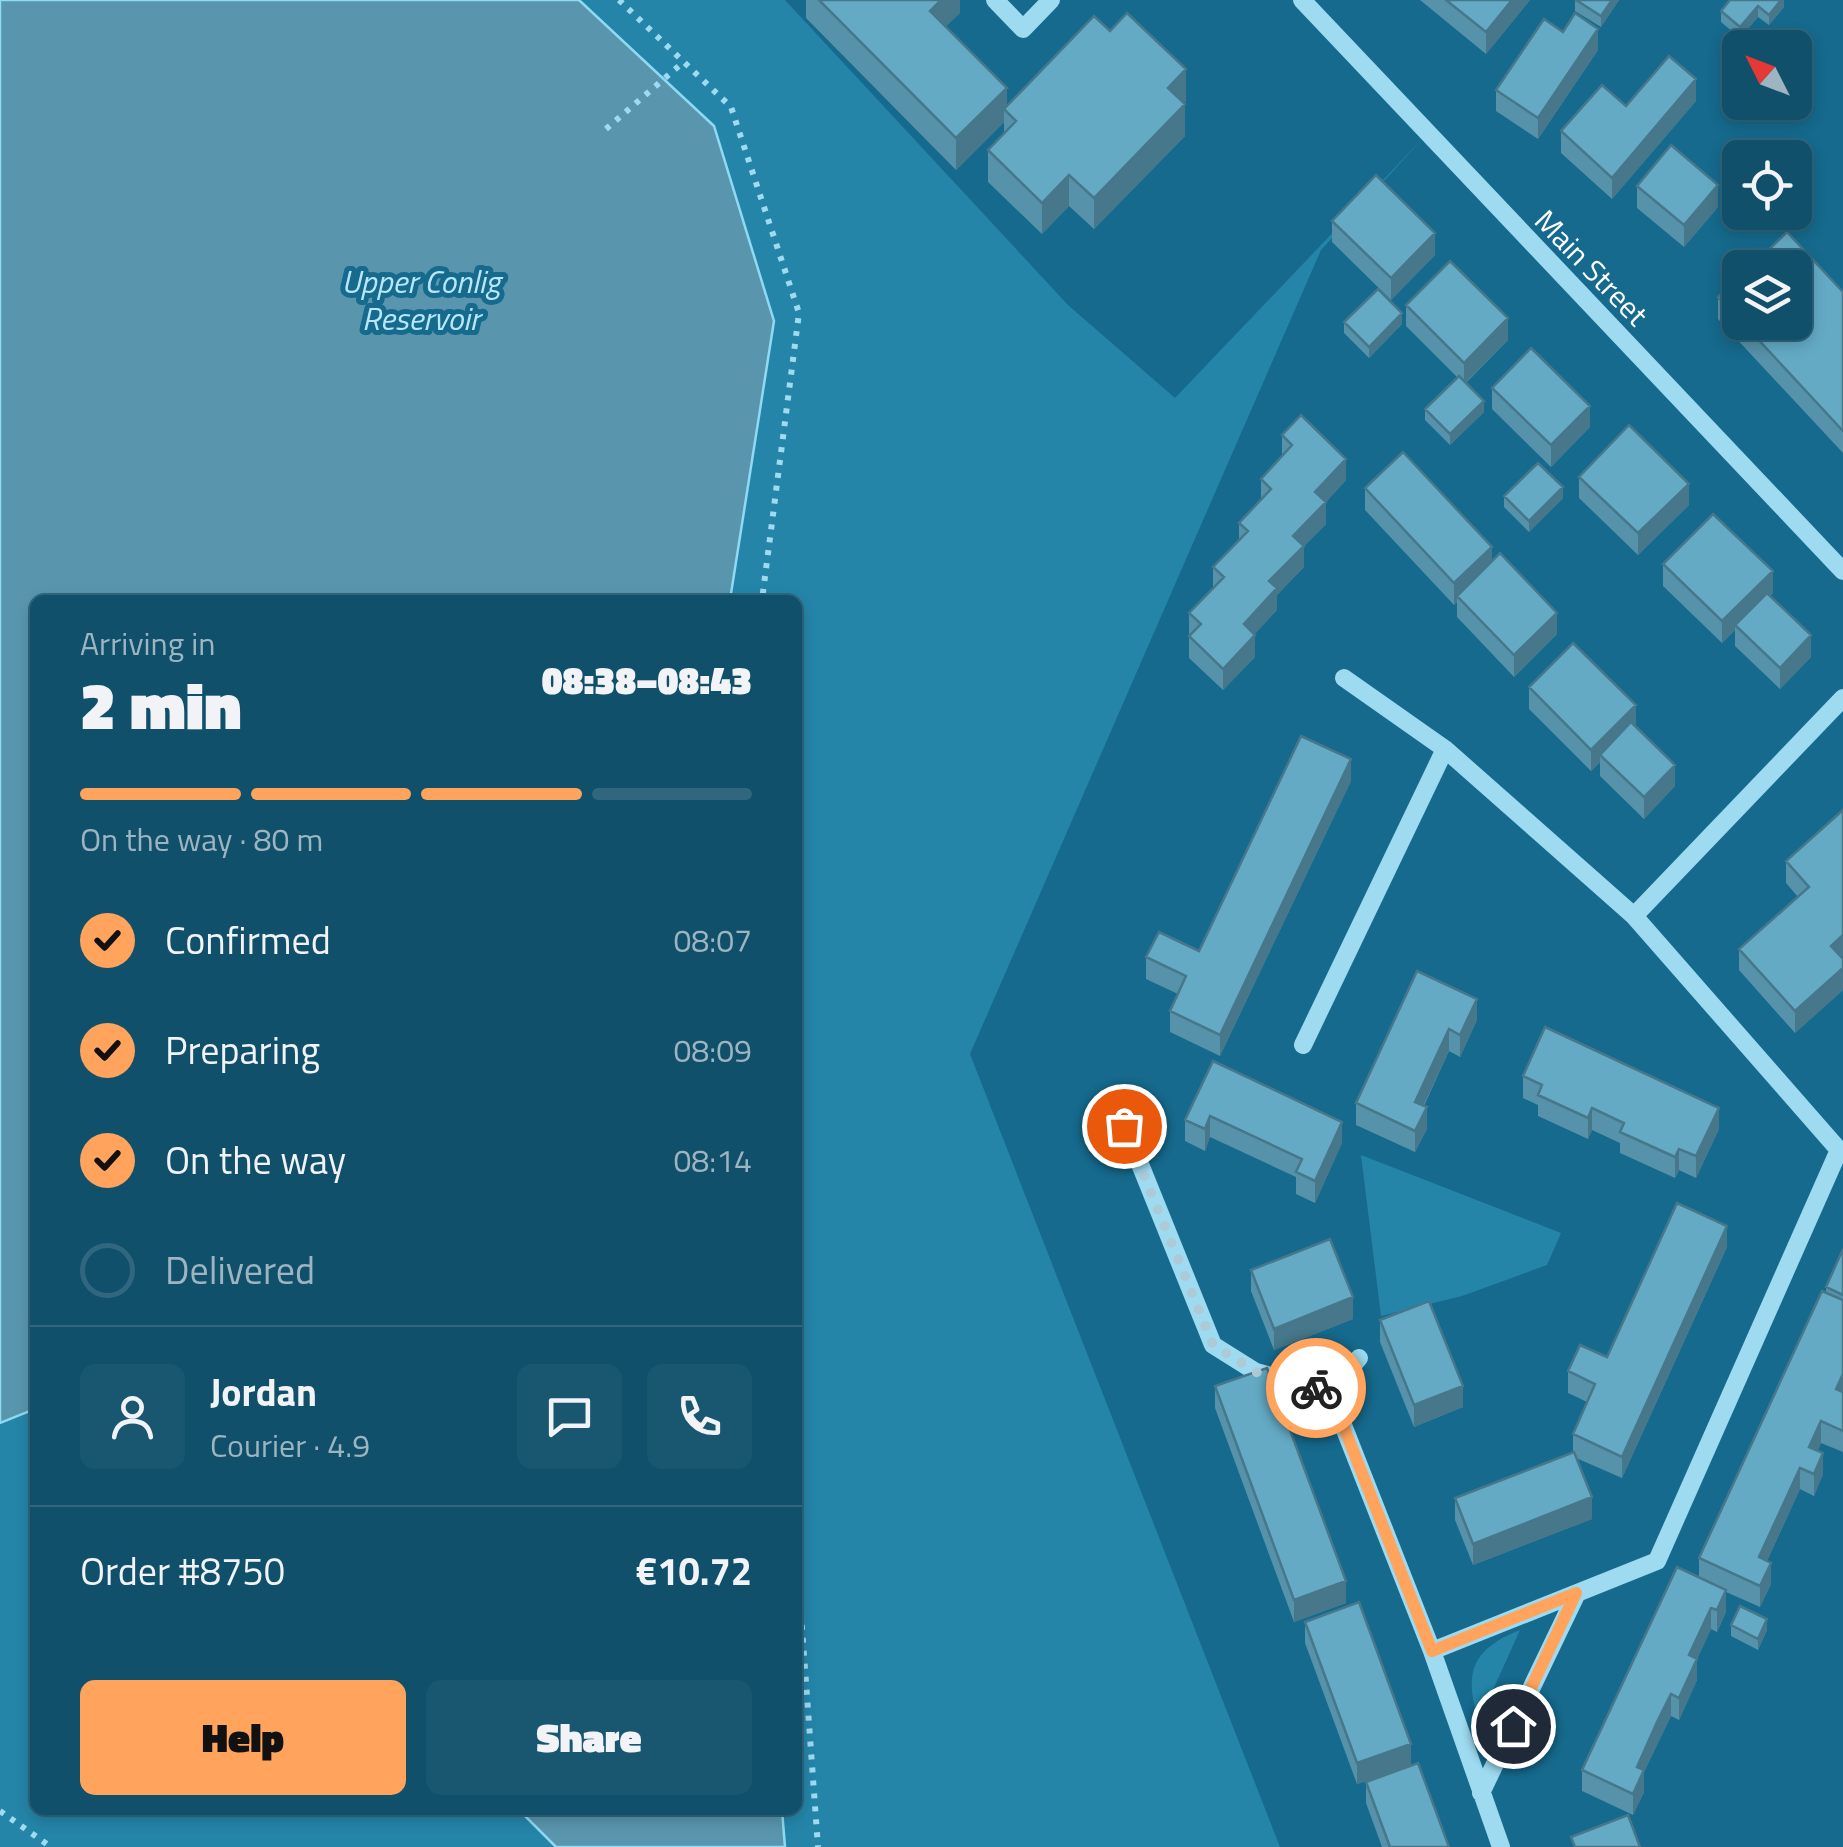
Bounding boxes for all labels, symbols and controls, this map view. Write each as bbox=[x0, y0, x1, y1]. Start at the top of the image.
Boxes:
north arrow bbox=[1722, 30, 1812, 120]
map controls bbox=[1722, 30, 1812, 340]
button: locate bbox=[1722, 140, 1812, 230]
street label: Main Street bbox=[1524, 199, 1660, 336]
button: layers bbox=[1722, 250, 1812, 340]
water label: Upper Conlig Reservoir bbox=[342, 257, 504, 342]
text: Arriving in bbox=[80, 619, 216, 667]
text: 08:38–08:43 bbox=[542, 651, 752, 709]
text: 2 min bbox=[80, 655, 241, 754]
text: On the way · 80 m bbox=[80, 815, 323, 863]
text: Confirmed bbox=[165, 911, 331, 969]
icon: check bbox=[80, 913, 135, 968]
text: 08:07 bbox=[673, 916, 752, 964]
text: Preparing bbox=[165, 1021, 320, 1079]
icon: check bbox=[80, 1023, 135, 1078]
text: 08:09 bbox=[673, 1026, 752, 1074]
pin bbox=[1082, 1084, 1167, 1169]
icon: bag bbox=[1097, 1099, 1152, 1154]
text: On the way bbox=[165, 1131, 346, 1189]
icon: check bbox=[80, 1133, 135, 1188]
text: 08:14 bbox=[673, 1136, 752, 1184]
text: Delivered bbox=[165, 1241, 315, 1299]
courier bbox=[1266, 1338, 1366, 1438]
icon: bike bbox=[1289, 1361, 1344, 1416]
text: Jordan bbox=[210, 1363, 317, 1421]
button: person bbox=[80, 1364, 185, 1469]
button: chat bbox=[517, 1364, 622, 1469]
button: phone bbox=[647, 1364, 752, 1469]
text: Courier · 4.9 bbox=[210, 1421, 370, 1469]
text: Order #8750 bbox=[80, 1542, 285, 1600]
text: €10.72 bbox=[636, 1542, 752, 1600]
button: Help bbox=[80, 1680, 406, 1795]
button: Share bbox=[426, 1680, 752, 1795]
pin bbox=[1471, 1684, 1556, 1769]
icon: home bbox=[1486, 1699, 1541, 1754]

